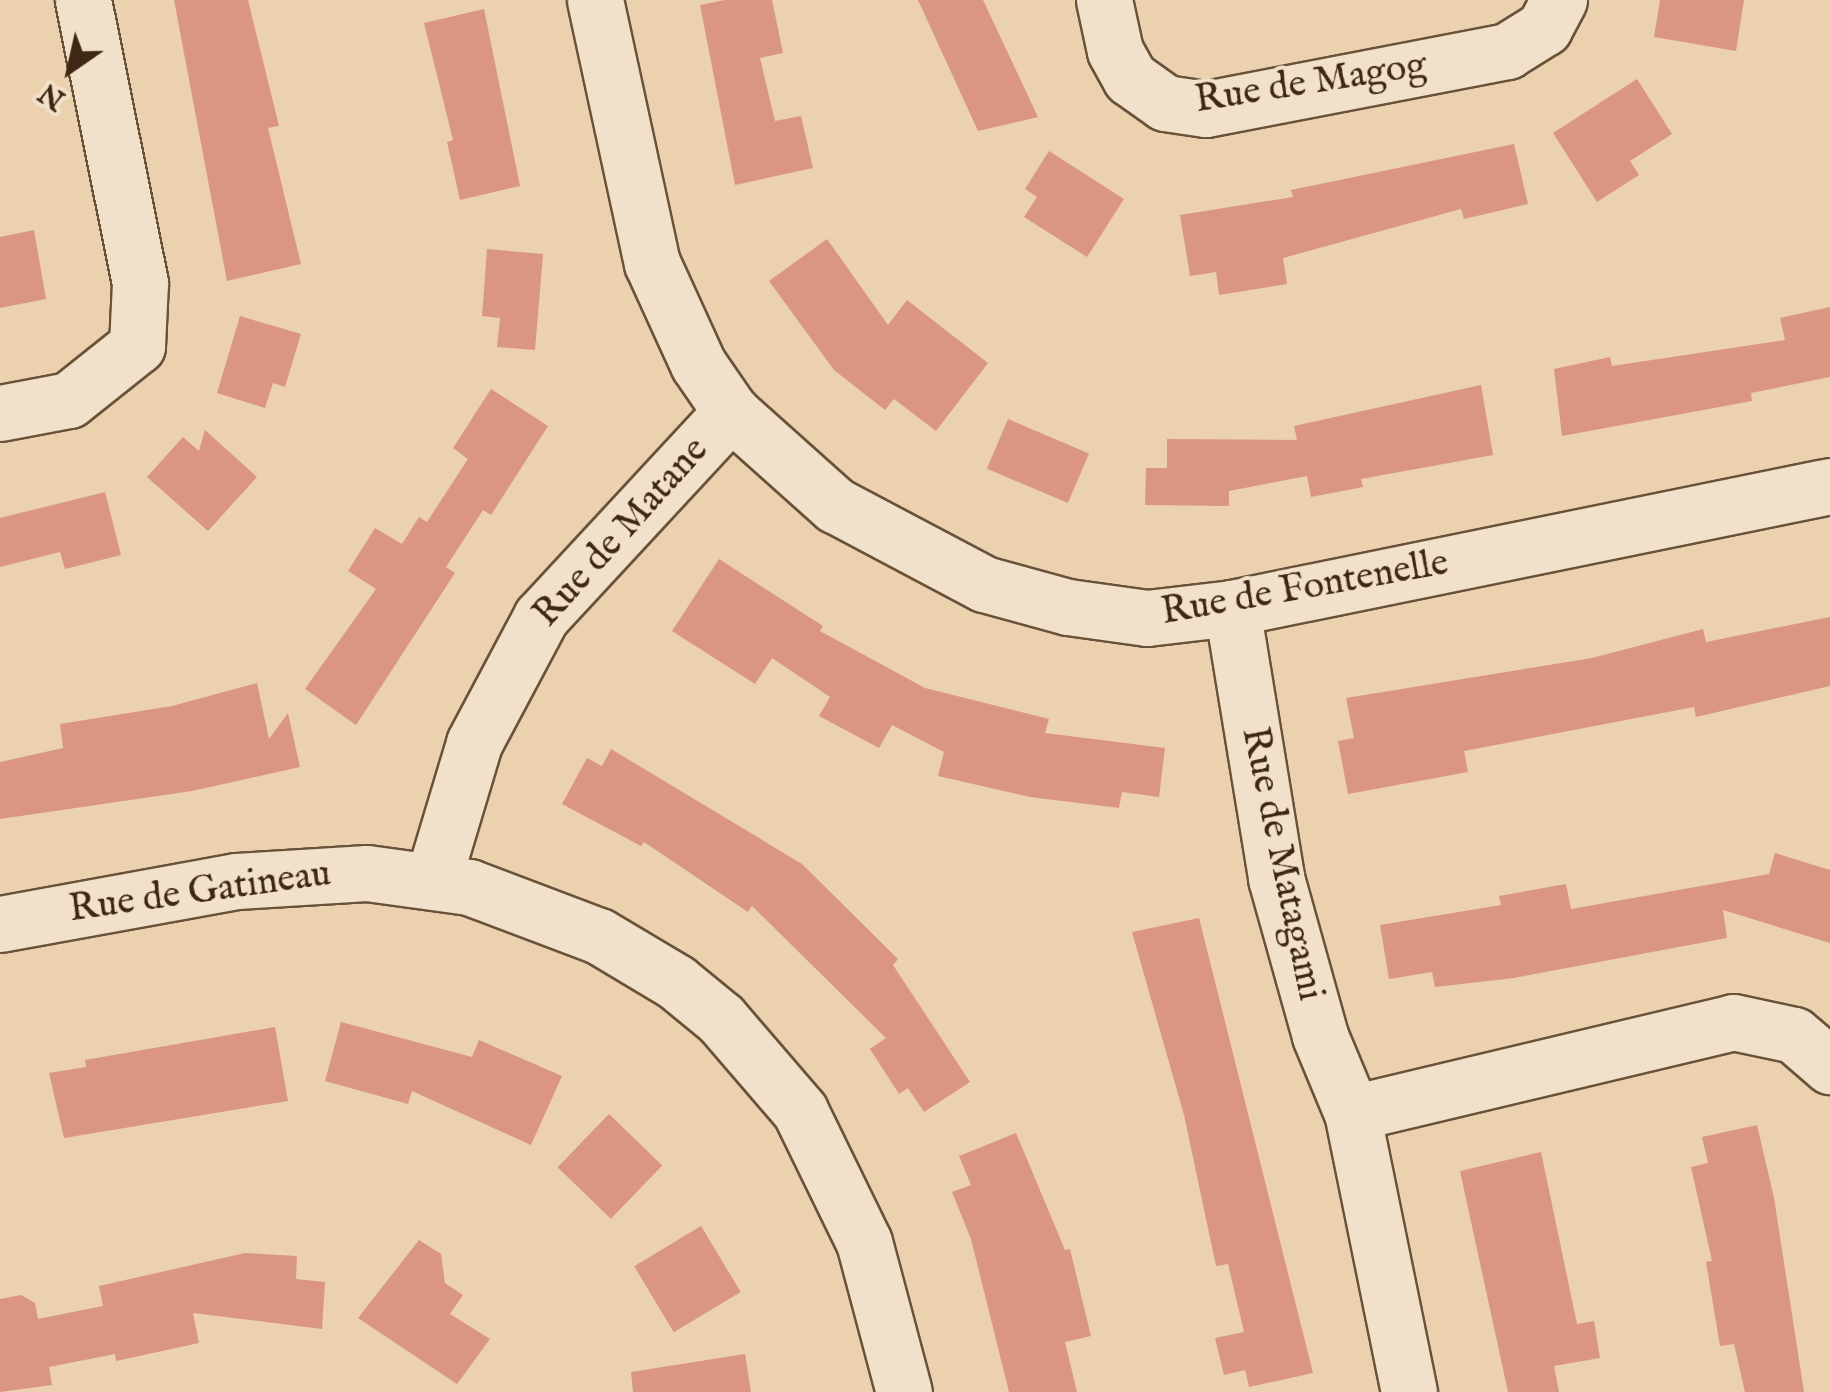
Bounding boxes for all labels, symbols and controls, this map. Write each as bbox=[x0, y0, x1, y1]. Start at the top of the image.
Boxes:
north arrow bbox=[20, 20, 120, 120]
street label: Rue de Magog bbox=[1192, 43, 1430, 125]
text: N bbox=[33, 74, 73, 117]
street label: Rue de Matane bbox=[525, 429, 719, 637]
street label: Rue de Fontenelle bbox=[1158, 541, 1452, 637]
street label: Rue de Matagami bbox=[1230, 723, 1332, 1005]
street label: Rue de Gatineau bbox=[66, 852, 334, 934]

